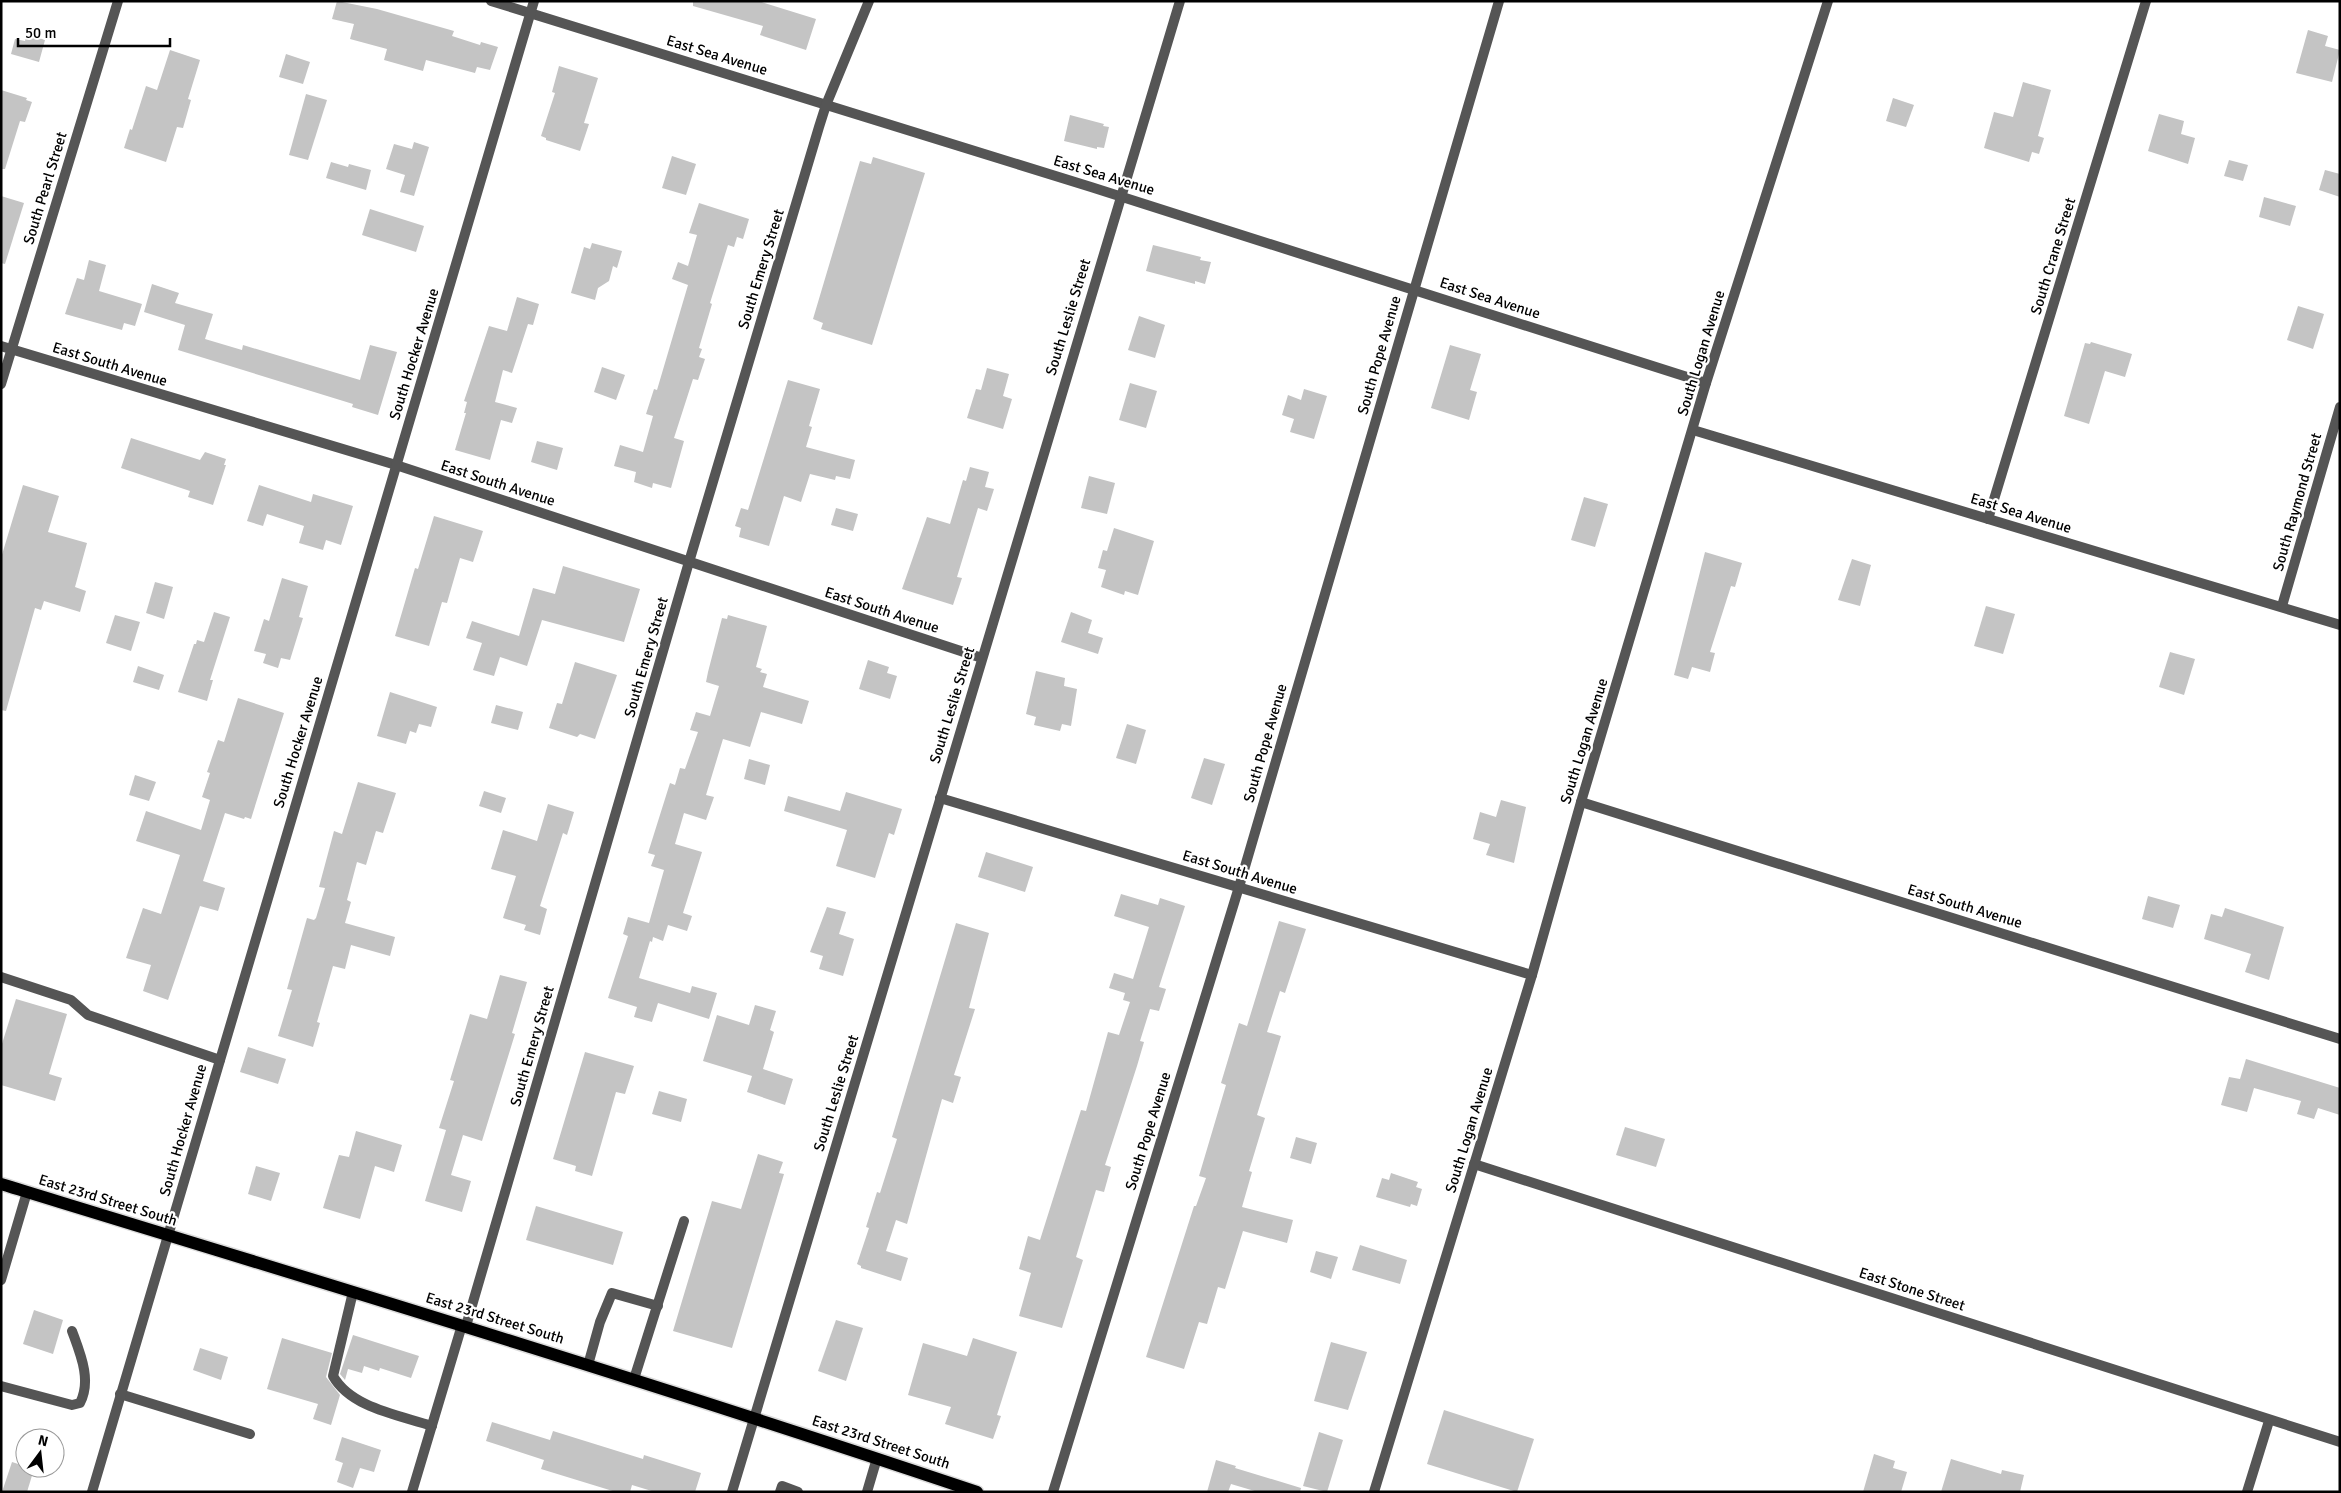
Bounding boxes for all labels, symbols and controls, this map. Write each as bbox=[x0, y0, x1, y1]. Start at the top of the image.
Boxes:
scale bar bbox=[18, 15, 170, 47]
text: 50 m bbox=[25, 24, 56, 42]
street label: East Sea Avenue bbox=[664, 31, 770, 79]
street label: South Pearl Street bbox=[19, 130, 71, 246]
street label: East Sea Avenue bbox=[1051, 151, 1157, 199]
street label: South Crane Street bbox=[2027, 195, 2079, 317]
street label: South Emery Street bbox=[734, 207, 788, 331]
street label: South Leslie Street bbox=[1042, 257, 1094, 377]
street label: East Sea Avenue bbox=[1437, 273, 1543, 323]
street label: South Hocker Avenue bbox=[385, 286, 443, 422]
street label: South Logan Avenue bbox=[1673, 288, 1729, 418]
street label: South Pope Avenue bbox=[1353, 294, 1405, 416]
street label: East South Avenue bbox=[50, 338, 170, 390]
street label: South Raymond Street bbox=[2269, 431, 2325, 573]
street label: East South Avenue bbox=[439, 456, 557, 510]
street label: East Sea Avenue bbox=[1968, 489, 2074, 537]
street label: East South Avenue bbox=[823, 583, 941, 637]
street label: South Emery Street bbox=[620, 595, 672, 719]
street label: South Leslie Street bbox=[926, 645, 978, 765]
street label: South Hocker Avenue bbox=[269, 674, 327, 810]
street label: South Logan Avenue bbox=[1556, 676, 1612, 806]
street label: South Pope Avenue bbox=[1239, 682, 1291, 804]
street label: East South Avenue bbox=[1180, 846, 1300, 898]
street label: East South Avenue bbox=[1905, 880, 2025, 932]
street label: South Emery Street bbox=[506, 984, 558, 1108]
street label: South Leslie Street bbox=[810, 1033, 862, 1153]
street label: South Hocker Avenue bbox=[156, 1062, 210, 1198]
street label: South Logan Avenue bbox=[1441, 1065, 1497, 1195]
street label: South Pope Avenue bbox=[1121, 1070, 1175, 1192]
street label: East 23rd Street South bbox=[36, 1170, 180, 1230]
street label: East Stone Street bbox=[1857, 1263, 1967, 1315]
street label: East 23rd Street South bbox=[423, 1288, 567, 1348]
street label: East 23rd Street South bbox=[810, 1411, 952, 1473]
north arrow bbox=[15, 1428, 65, 1478]
text: N bbox=[36, 1431, 50, 1450]

